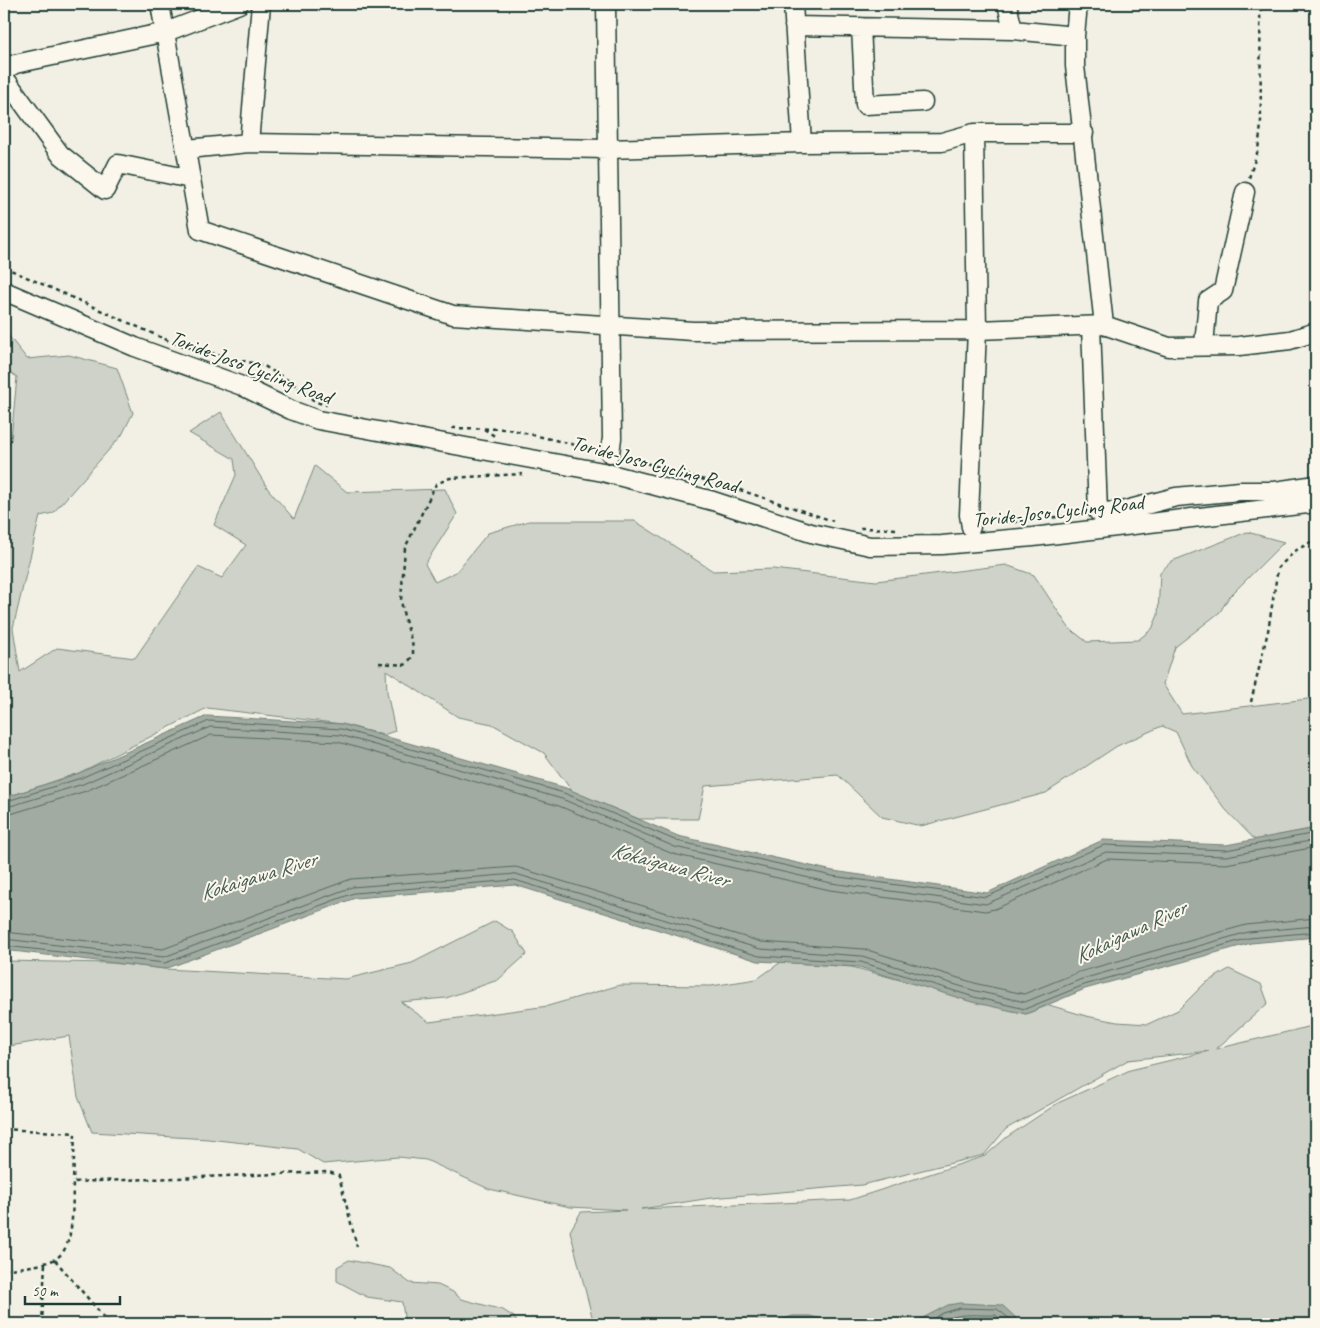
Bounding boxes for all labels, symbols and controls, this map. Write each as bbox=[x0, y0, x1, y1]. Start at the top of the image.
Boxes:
street label: Toride-Joso Cycling Road bbox=[166, 324, 339, 411]
street label: Toride-Joso Cycling Road bbox=[569, 429, 745, 500]
street label: Toride-Joso Cycling Road bbox=[971, 489, 1148, 533]
water label: Kokaigawa River bbox=[609, 836, 734, 895]
water label: Kokaigawa River bbox=[197, 844, 322, 907]
water label: Kokaigawa River bbox=[1070, 893, 1193, 970]
scale bar bbox=[25, 1273, 120, 1305]
text: 50 m bbox=[32, 1282, 59, 1301]

